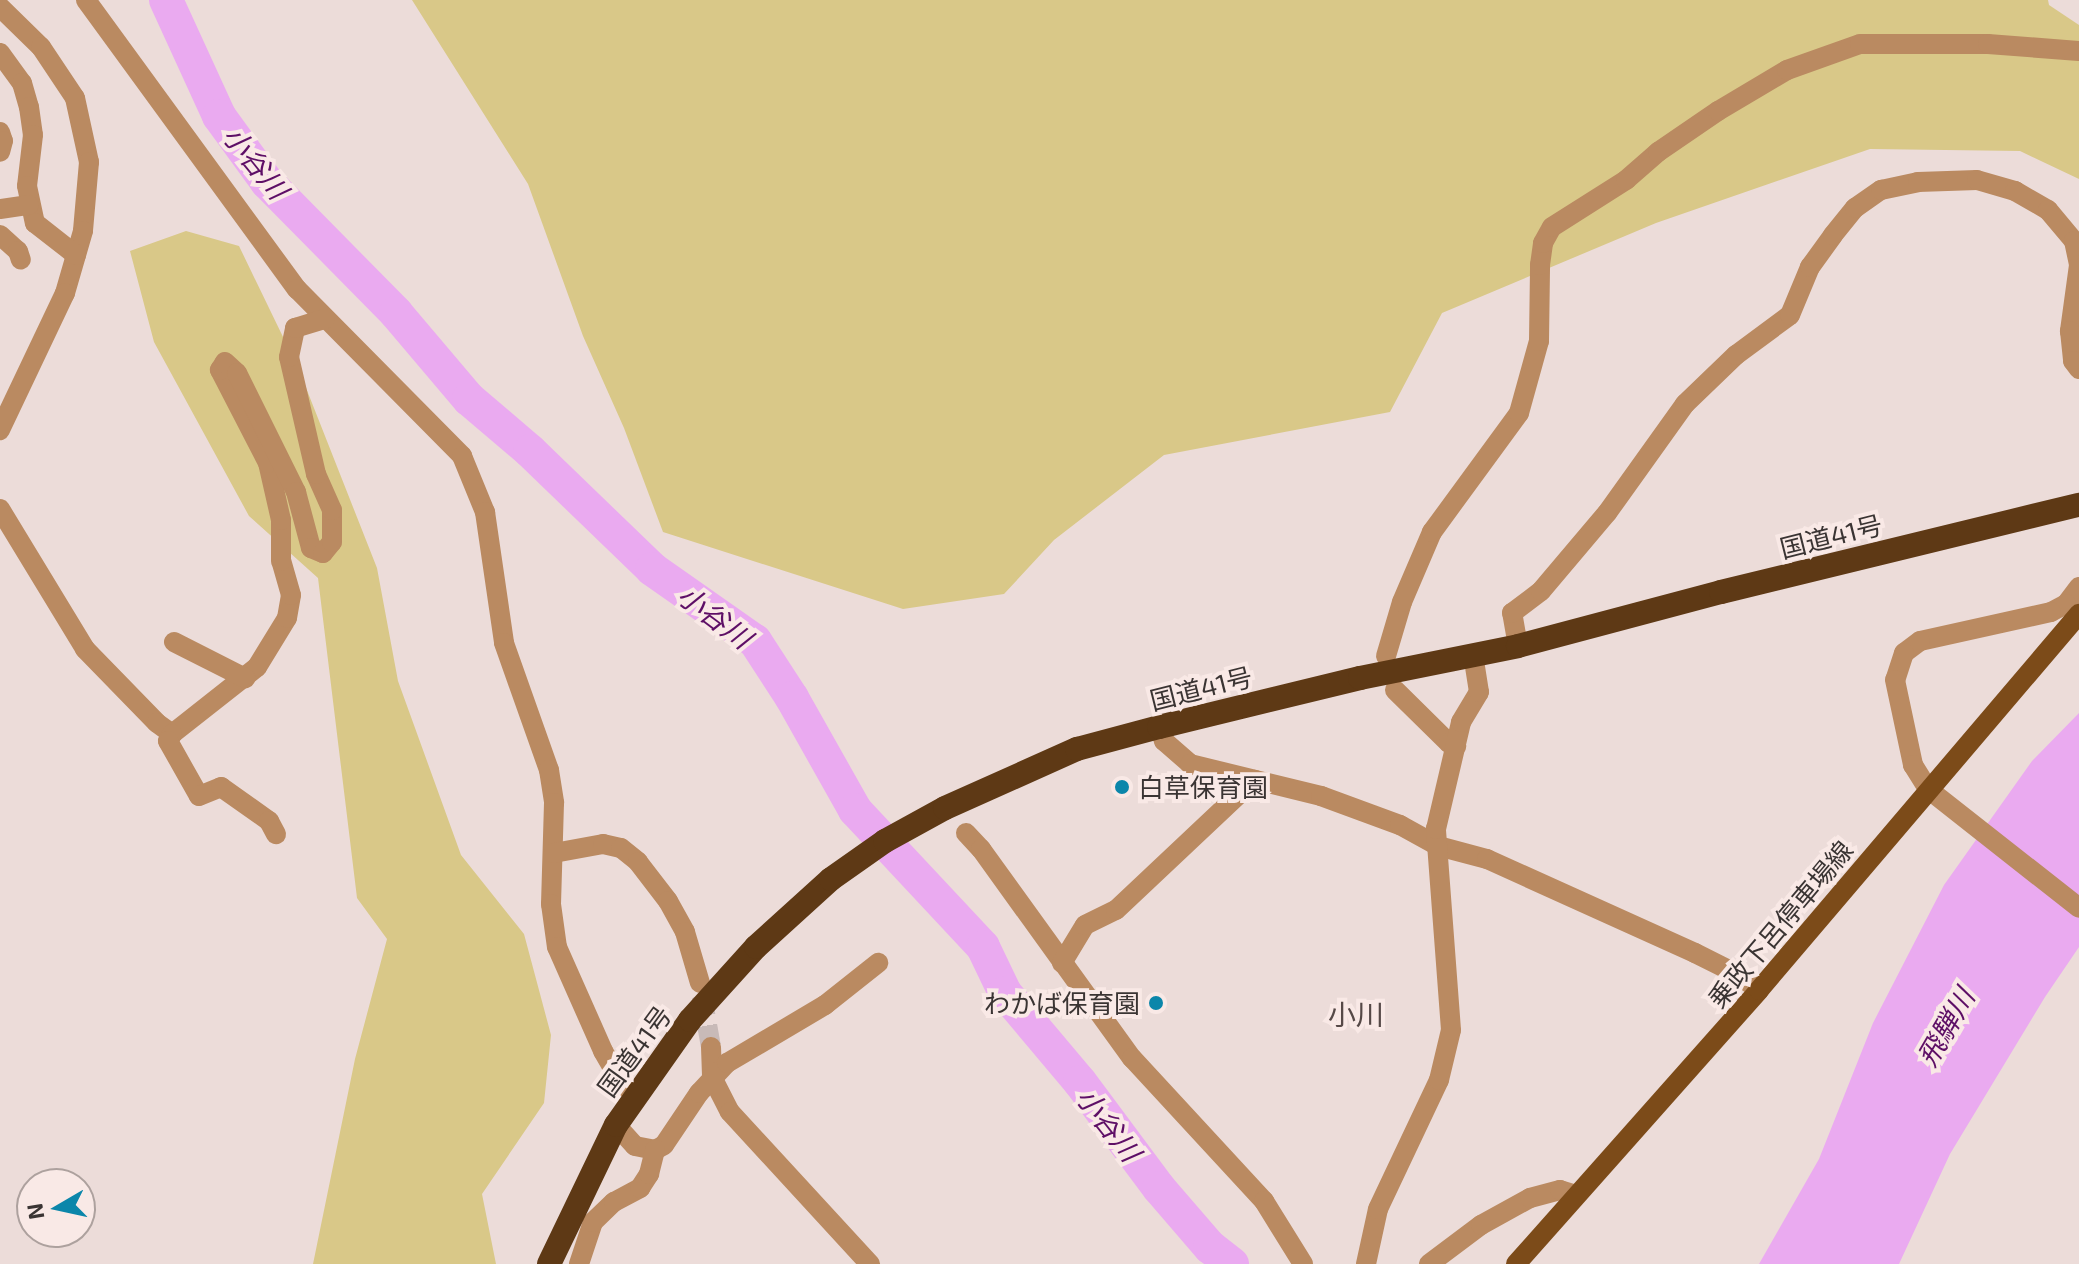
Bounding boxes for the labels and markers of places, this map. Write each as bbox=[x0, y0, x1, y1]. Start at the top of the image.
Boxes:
place label: 白草保育園 bbox=[1138, 771, 1268, 803]
marker: 白草保育園 bbox=[1113, 778, 1131, 796]
place label: わかば保育園 bbox=[984, 987, 1140, 1019]
marker: わかば保育園 bbox=[1147, 994, 1165, 1012]

